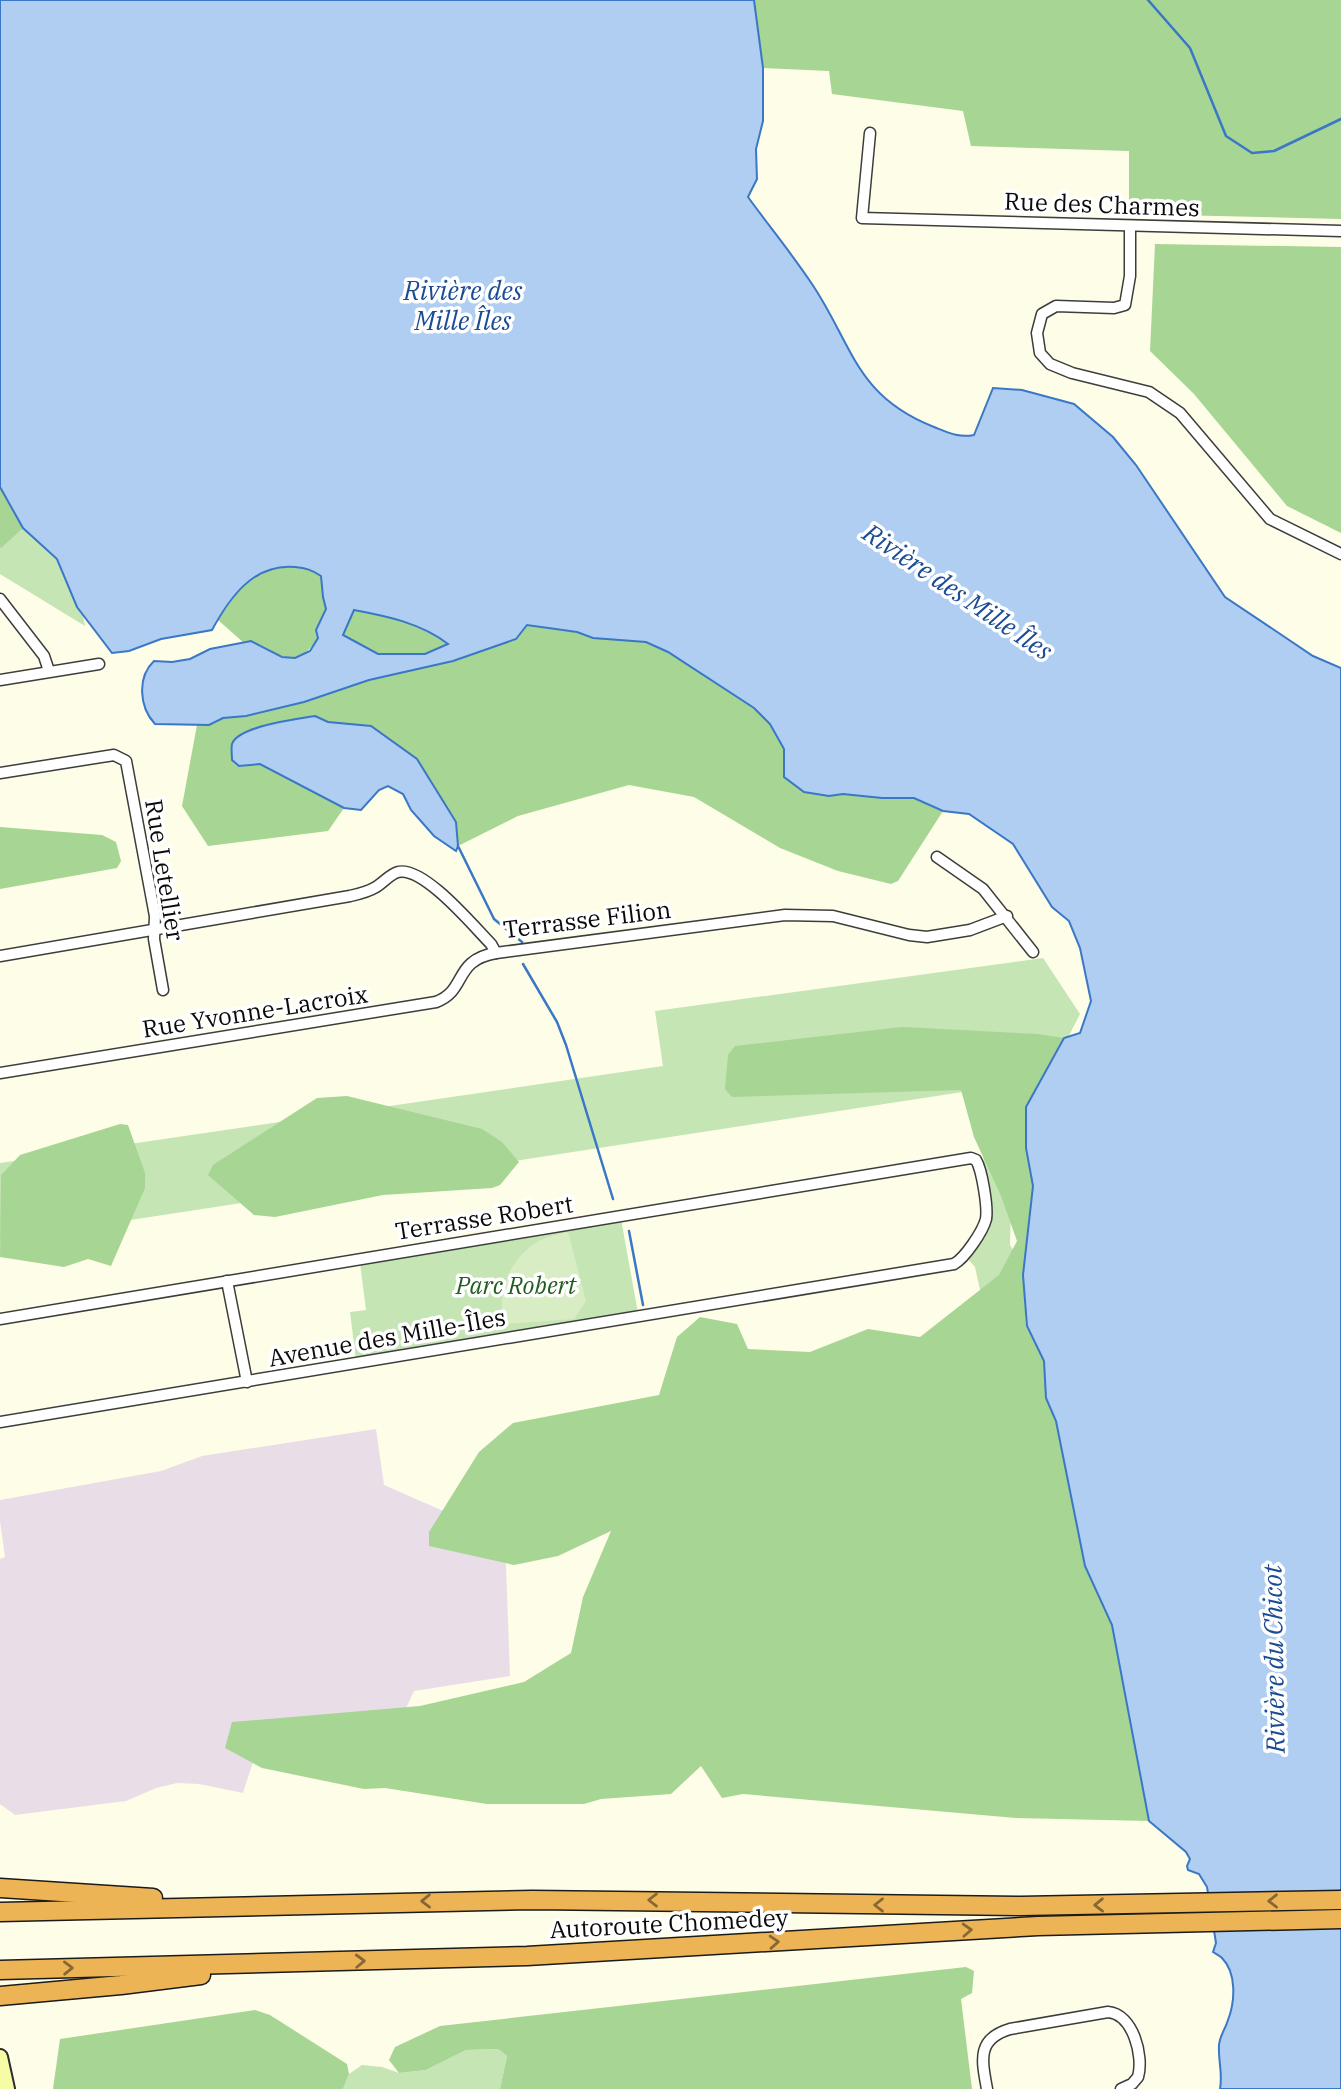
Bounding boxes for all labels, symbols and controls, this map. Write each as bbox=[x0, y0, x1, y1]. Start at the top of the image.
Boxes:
street label: Rue des Charmes bbox=[1004, 185, 1200, 223]
water label: Rivière des Mille Îles bbox=[403, 273, 523, 337]
water label: Rivière des Mille Îles bbox=[856, 514, 1060, 667]
street label: Rue Letellier bbox=[138, 797, 192, 944]
street label: Terrasse Filion bbox=[501, 893, 673, 945]
street label: Rue Yvonne-Lacroix bbox=[140, 977, 370, 1045]
street label: Terrasse Robert bbox=[393, 1187, 575, 1247]
park label: Parc Robert bbox=[455, 1269, 578, 1301]
street label: Avenue des Mille-Îles bbox=[266, 1300, 508, 1374]
water label: Rivière du Chicot bbox=[1254, 1564, 1292, 1755]
one-way arrow bbox=[648, 1892, 658, 1908]
one-way arrow bbox=[1267, 1893, 1278, 1909]
one-way arrow bbox=[420, 1894, 431, 1909]
one-way arrow bbox=[874, 1897, 884, 1913]
one-way arrow bbox=[1093, 1897, 1104, 1912]
street label: Autoroute Chomedey bbox=[549, 1901, 789, 1945]
one-way arrow bbox=[961, 1922, 972, 1937]
one-way arrow bbox=[769, 1935, 780, 1950]
one-way arrow bbox=[354, 1953, 365, 1968]
one-way arrow bbox=[63, 1960, 74, 1976]

